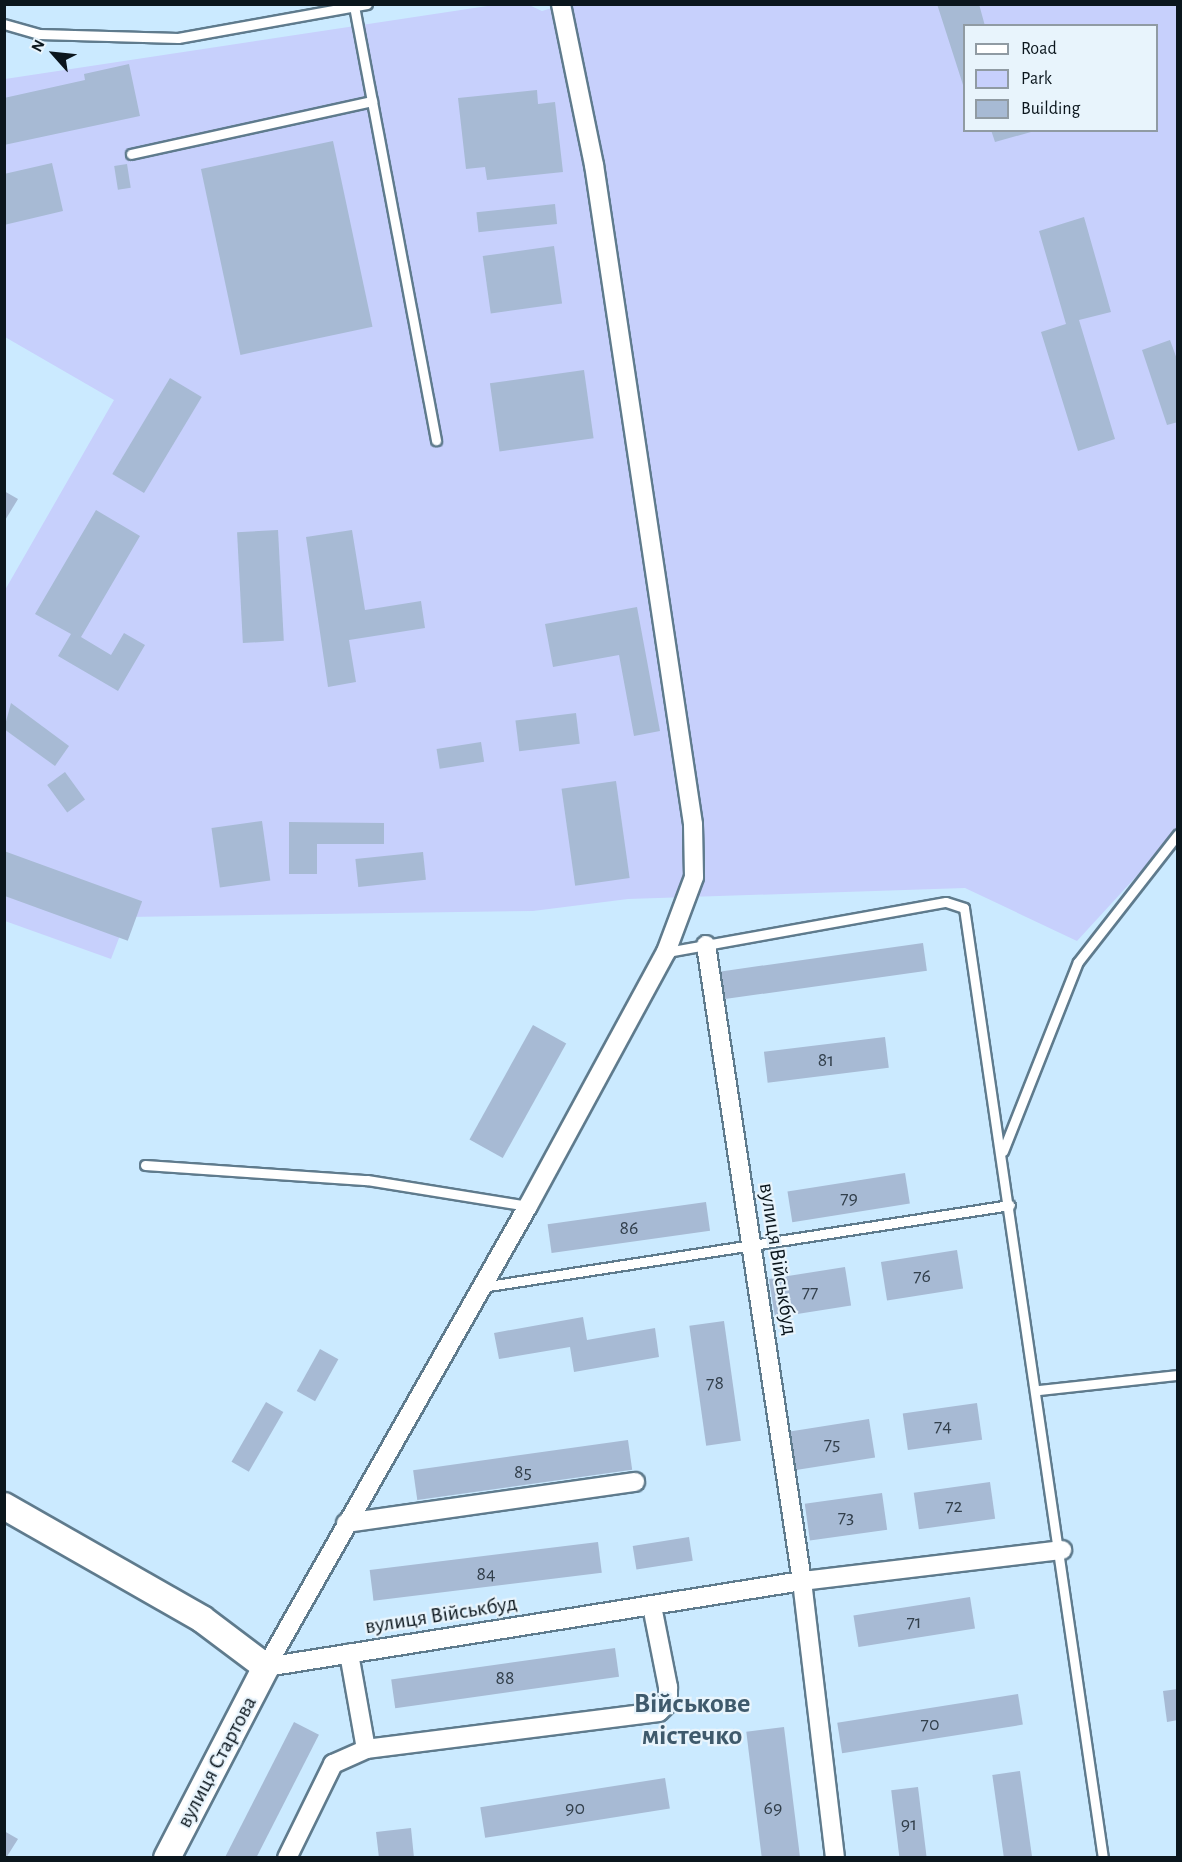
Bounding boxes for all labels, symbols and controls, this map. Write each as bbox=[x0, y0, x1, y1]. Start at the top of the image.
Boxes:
north arrow bbox=[24, 24, 84, 84]
legend bbox=[963, 24, 1158, 132]
text: N bbox=[28, 37, 48, 54]
text: Road bbox=[1021, 40, 1057, 58]
text: Park bbox=[1021, 70, 1052, 88]
text: Building bbox=[1021, 100, 1080, 118]
house number: 81 bbox=[818, 1048, 834, 1072]
street label: вулиця Військбуд bbox=[753, 1181, 803, 1337]
house number: 79 bbox=[840, 1186, 858, 1210]
house number: 86 bbox=[620, 1216, 638, 1240]
house number: 76 bbox=[913, 1264, 931, 1288]
house number: 77 bbox=[802, 1280, 818, 1304]
house number: 78 bbox=[706, 1371, 724, 1395]
house number: 74 bbox=[934, 1414, 952, 1438]
house number: 75 bbox=[824, 1432, 840, 1456]
house number: 85 bbox=[514, 1460, 532, 1484]
house number: 72 bbox=[945, 1494, 963, 1518]
house number: 73 bbox=[838, 1505, 854, 1529]
house number: 84 bbox=[476, 1562, 496, 1586]
street label: вулиця Військбуд bbox=[363, 1590, 519, 1640]
house number: 71 bbox=[906, 1610, 922, 1634]
house number: 88 bbox=[496, 1666, 514, 1690]
district label: Військове містечко bbox=[634, 1687, 750, 1753]
street label: вулиця Стартова bbox=[171, 1692, 263, 1832]
house number: 70 bbox=[921, 1712, 939, 1736]
house number: 90 bbox=[565, 1796, 585, 1820]
house number: 69 bbox=[764, 1796, 782, 1820]
house number: 91 bbox=[901, 1812, 917, 1836]

